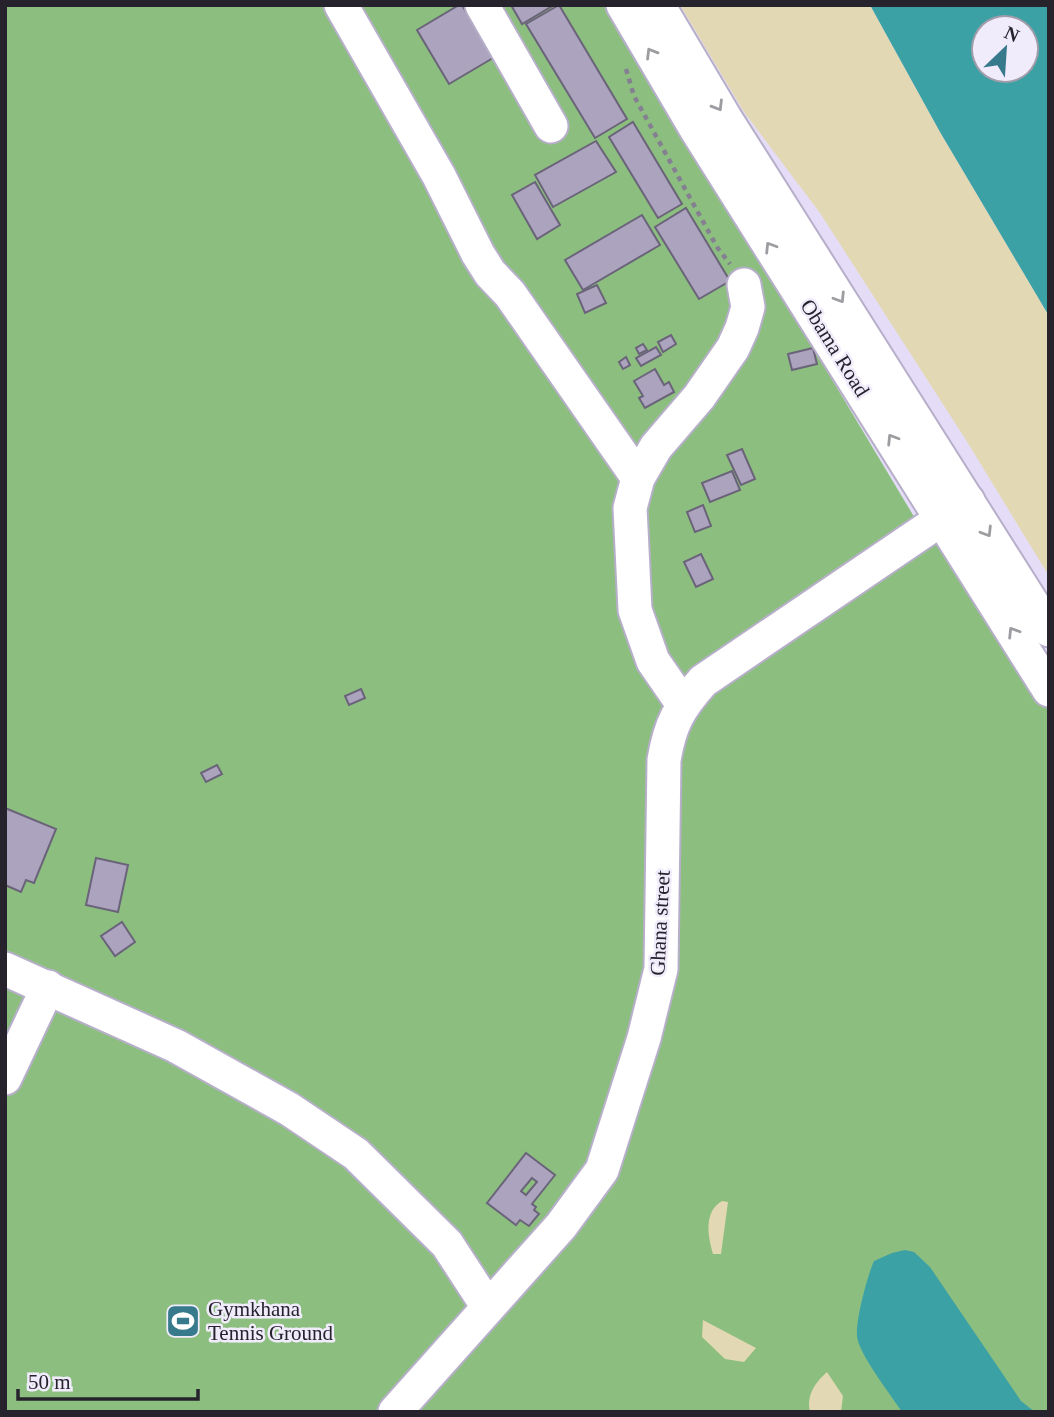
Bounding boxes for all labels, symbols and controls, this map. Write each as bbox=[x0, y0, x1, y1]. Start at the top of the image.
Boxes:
north arrow bbox=[970, 14, 1040, 84]
text: N bbox=[1001, 22, 1023, 47]
one-way arrow bbox=[646, 48, 659, 61]
one-way arrow bbox=[710, 98, 723, 111]
one-way arrow bbox=[766, 241, 779, 254]
one-way arrow bbox=[831, 290, 844, 303]
street label: Obama Road bbox=[796, 295, 875, 402]
one-way arrow bbox=[888, 434, 901, 447]
one-way arrow bbox=[979, 524, 992, 537]
one-way arrow bbox=[1008, 626, 1021, 639]
street label: Ghana street bbox=[645, 870, 675, 976]
place label: Gymkhana Tennis Ground bbox=[208, 1297, 334, 1345]
sports icon: Gymkhana Tennis Ground bbox=[164, 1302, 202, 1340]
scale bar bbox=[18, 1358, 198, 1402]
text: 50 m bbox=[28, 1370, 71, 1394]

